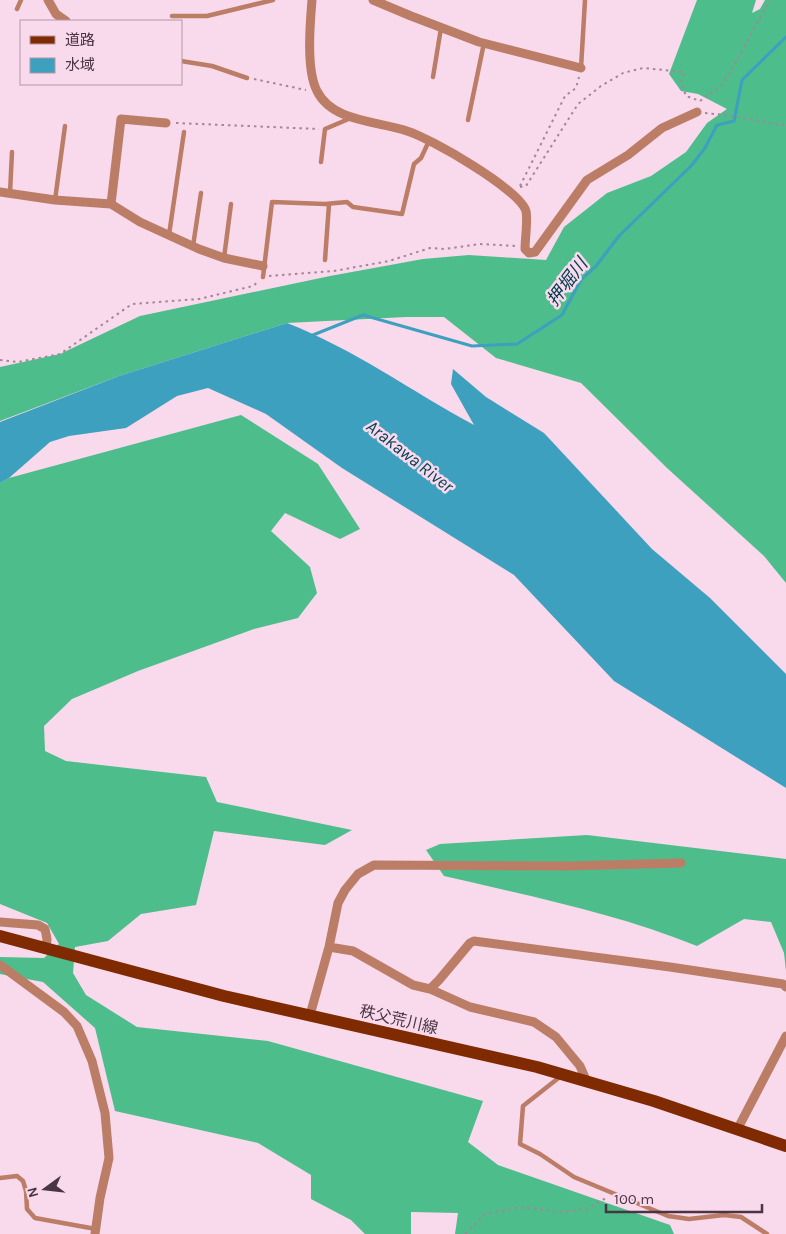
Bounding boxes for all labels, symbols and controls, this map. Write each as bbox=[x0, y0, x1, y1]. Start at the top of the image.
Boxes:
legend bbox=[20, 20, 182, 85]
text: 道路 bbox=[65, 31, 95, 49]
text: 水域 bbox=[65, 56, 95, 74]
water label: 押堀川 bbox=[542, 252, 593, 310]
water label: Arakawa River bbox=[362, 415, 459, 497]
street label: 秩父荒川線 bbox=[358, 1001, 440, 1038]
north arrow bbox=[20, 1164, 70, 1214]
scale bar bbox=[606, 1182, 762, 1214]
text: N bbox=[23, 1185, 42, 1199]
text: 100 m bbox=[614, 1190, 654, 1208]

